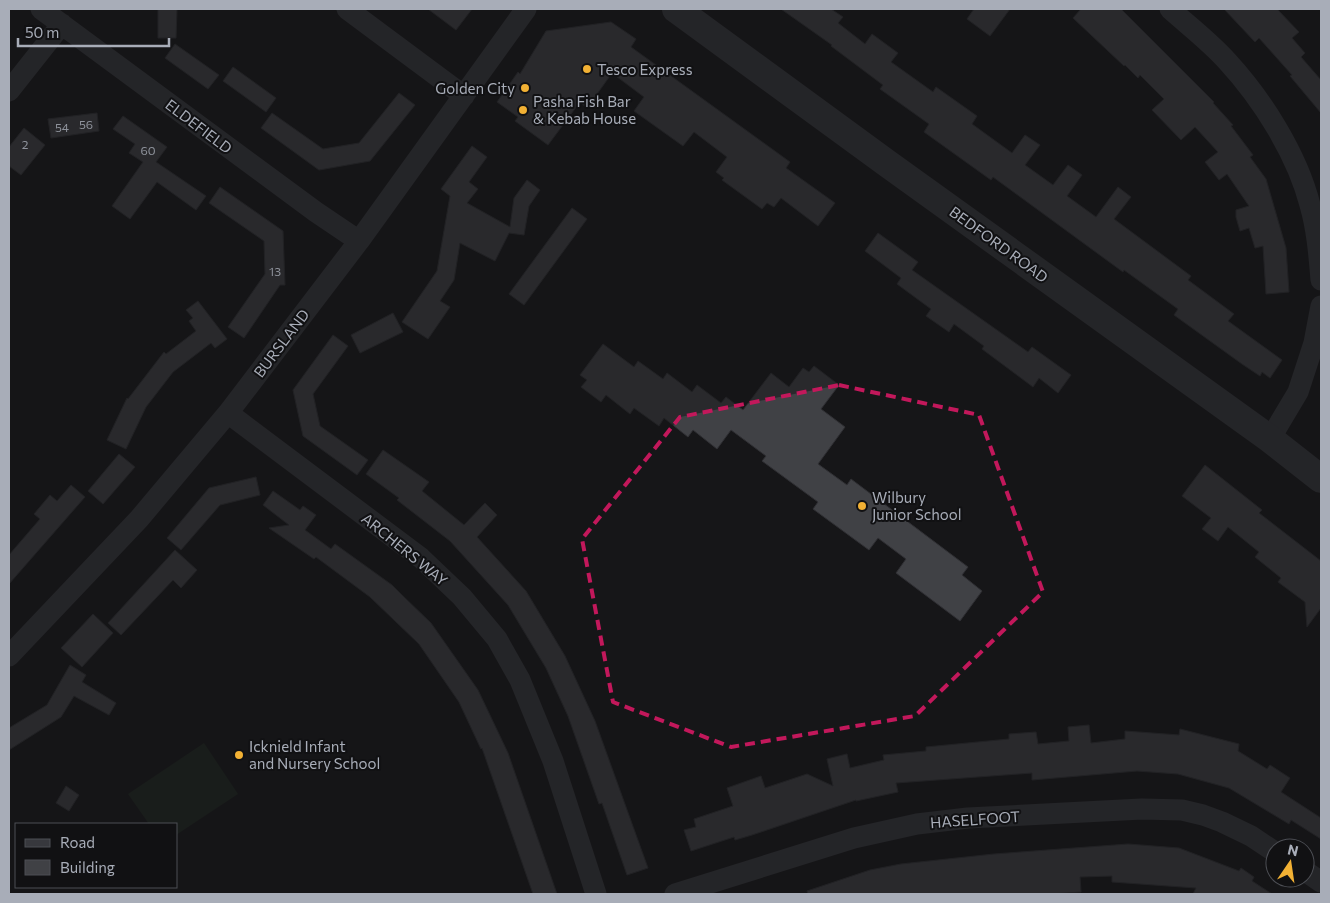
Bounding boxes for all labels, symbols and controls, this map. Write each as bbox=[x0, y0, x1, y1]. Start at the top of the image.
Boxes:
scale bar bbox=[18, 15, 169, 47]
text: 50 m bbox=[25, 23, 59, 41]
place label: Tesco Express bbox=[597, 60, 693, 78]
marker: Tesco Express bbox=[581, 63, 593, 75]
place label: Golden City bbox=[435, 79, 515, 97]
marker: Golden City bbox=[519, 82, 531, 94]
place label: Pasha Fish Bar & Kebab House bbox=[533, 92, 636, 127]
street label: ELDEFIELD bbox=[162, 95, 236, 157]
marker: Pasha Fish Bar & Kebab House bbox=[517, 104, 529, 116]
house number: 56 bbox=[79, 117, 93, 131]
house number: 54 bbox=[55, 120, 69, 134]
house number: 2 bbox=[22, 137, 29, 151]
house number: 60 bbox=[140, 143, 156, 157]
street label: BEDFORD ROAD bbox=[946, 202, 1052, 286]
house number: 13 bbox=[269, 264, 281, 278]
street label: BURSLAND bbox=[249, 305, 313, 381]
place label: Wilbury Junior School bbox=[872, 488, 962, 523]
marker: Wilbury Junior School bbox=[856, 500, 868, 512]
street label: ARCHERS WAY bbox=[358, 509, 452, 589]
place label: Icknield Infant and Nursery School bbox=[249, 737, 380, 772]
marker: Icknield Infant and Nursery School bbox=[233, 749, 245, 761]
street label: HASELFOOT bbox=[929, 807, 1021, 831]
legend bbox=[15, 823, 178, 888]
text: Road bbox=[60, 833, 95, 851]
north arrow bbox=[1265, 838, 1315, 888]
text: N bbox=[1286, 840, 1300, 859]
text: Building bbox=[60, 858, 115, 876]

